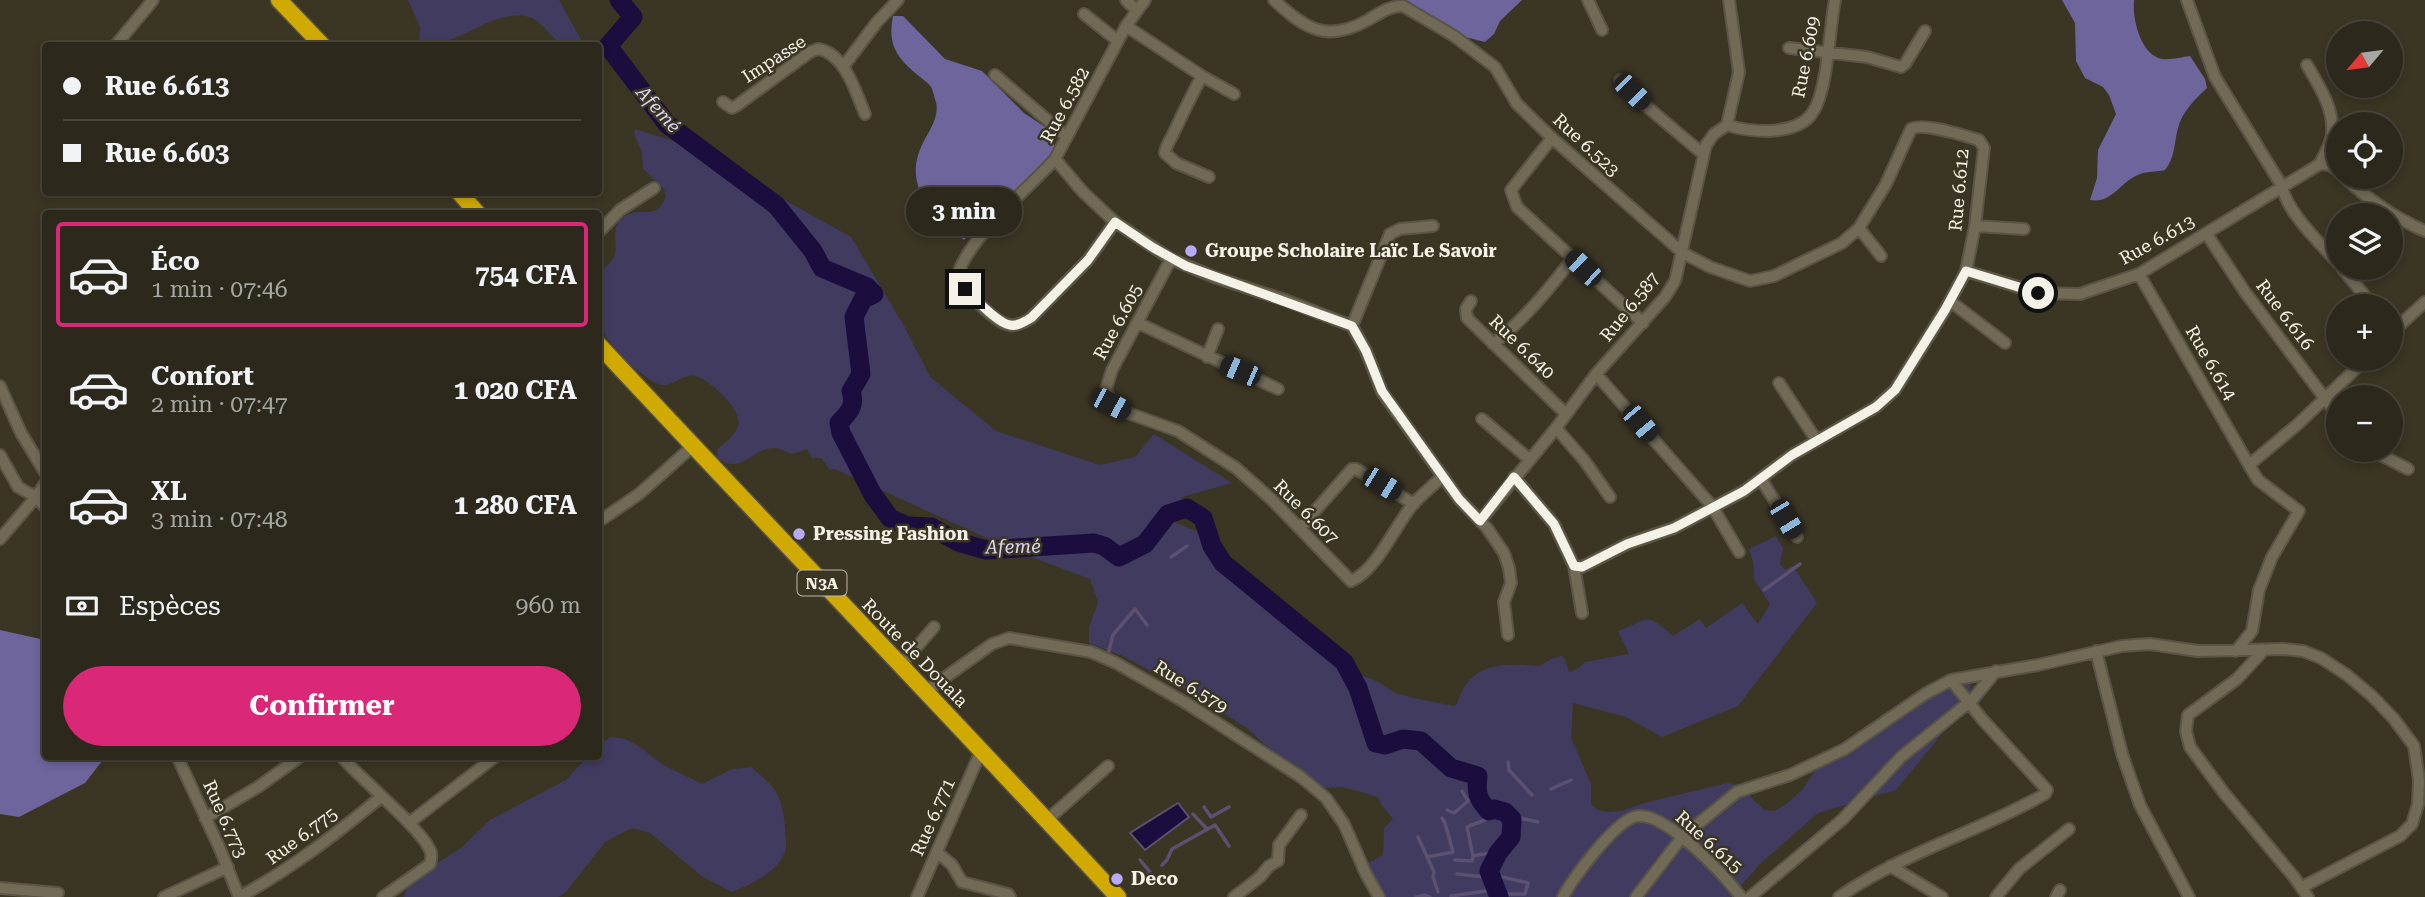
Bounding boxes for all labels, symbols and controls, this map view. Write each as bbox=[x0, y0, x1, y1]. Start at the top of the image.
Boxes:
street label: Rue 6.609 bbox=[1787, 14, 1824, 100]
north arrow bbox=[2326, 21, 2403, 98]
map controls bbox=[2326, 21, 2403, 462]
street label: Impasse bbox=[738, 30, 809, 87]
street label: Rue 6.582 bbox=[1036, 63, 1093, 146]
car bbox=[1610, 70, 1655, 114]
text: Rue 6.613 bbox=[105, 71, 229, 101]
water label: Afemé bbox=[631, 80, 686, 138]
street label: Rue 6.523 bbox=[1549, 109, 1624, 181]
button: locate bbox=[2326, 112, 2403, 189]
text: Rue 6.603 bbox=[105, 138, 229, 168]
street label: Rue 6.612 bbox=[1944, 148, 1973, 232]
callout: 3 min bbox=[907, 188, 1023, 236]
text: 3 min bbox=[932, 198, 996, 225]
button: layers bbox=[2326, 203, 2403, 280]
street label: Rue 6.613 bbox=[2115, 210, 2198, 269]
place label: Groupe Scholaire Laïc Le Savoir bbox=[1205, 240, 1497, 261]
icon: car bbox=[67, 243, 130, 306]
marker: Groupe Scholaire Laïc Le Savoir bbox=[1183, 243, 1199, 259]
text: Éco bbox=[151, 246, 200, 276]
car bbox=[1561, 246, 1606, 290]
text: 754 CFA bbox=[475, 260, 577, 290]
street label: Rue 6.587 bbox=[1595, 268, 1664, 345]
route end bbox=[949, 273, 981, 305]
street label: Rue 6.616 bbox=[2252, 275, 2319, 354]
text: 1 min · 07:46 bbox=[151, 276, 288, 303]
route start bbox=[2022, 277, 2054, 309]
street label: Rue 6.605 bbox=[1089, 280, 1146, 363]
button: + bbox=[2326, 294, 2403, 371]
street label: Rue 6.640 bbox=[1485, 310, 1559, 383]
street label: Rue 6.614 bbox=[2182, 322, 2241, 404]
car bbox=[1217, 353, 1264, 389]
icon: car bbox=[67, 358, 130, 421]
text: Confort bbox=[151, 361, 254, 391]
text: 1 020 CFA bbox=[454, 375, 577, 405]
car bbox=[1088, 385, 1135, 423]
button: − bbox=[2326, 385, 2403, 462]
text: 2 min · 07:47 bbox=[151, 391, 288, 418]
car bbox=[1619, 400, 1662, 446]
car bbox=[1359, 464, 1406, 504]
icon: car bbox=[67, 473, 130, 536]
street label: Rue 6.607 bbox=[1270, 475, 1343, 548]
text: XL bbox=[151, 476, 187, 506]
text: 1 280 CFA bbox=[454, 490, 577, 520]
car bbox=[1767, 496, 1806, 542]
text: 3 min · 07:48 bbox=[151, 506, 288, 533]
place label: Pressing Fashion bbox=[813, 523, 969, 544]
marker: Pressing Fashion bbox=[791, 526, 807, 542]
water label: Afemé bbox=[984, 535, 1041, 558]
road number: N3A bbox=[798, 570, 846, 596]
icon: cash bbox=[63, 587, 101, 625]
text: Espèces bbox=[119, 591, 221, 621]
text: 960 m bbox=[516, 592, 581, 619]
street label: Route de Douala bbox=[858, 594, 973, 711]
street label: Rue 6.579 bbox=[1151, 656, 1232, 717]
button: Confirmer bbox=[63, 666, 581, 746]
street label: Rue 6.771 bbox=[906, 775, 959, 859]
street label: Rue 6.773 bbox=[199, 777, 252, 861]
street label: Rue 6.775 bbox=[262, 803, 341, 868]
street label: Rue 6.615 bbox=[1672, 806, 1747, 877]
place label: Deco bbox=[1131, 868, 1178, 889]
marker: Deco bbox=[1109, 871, 1125, 887]

